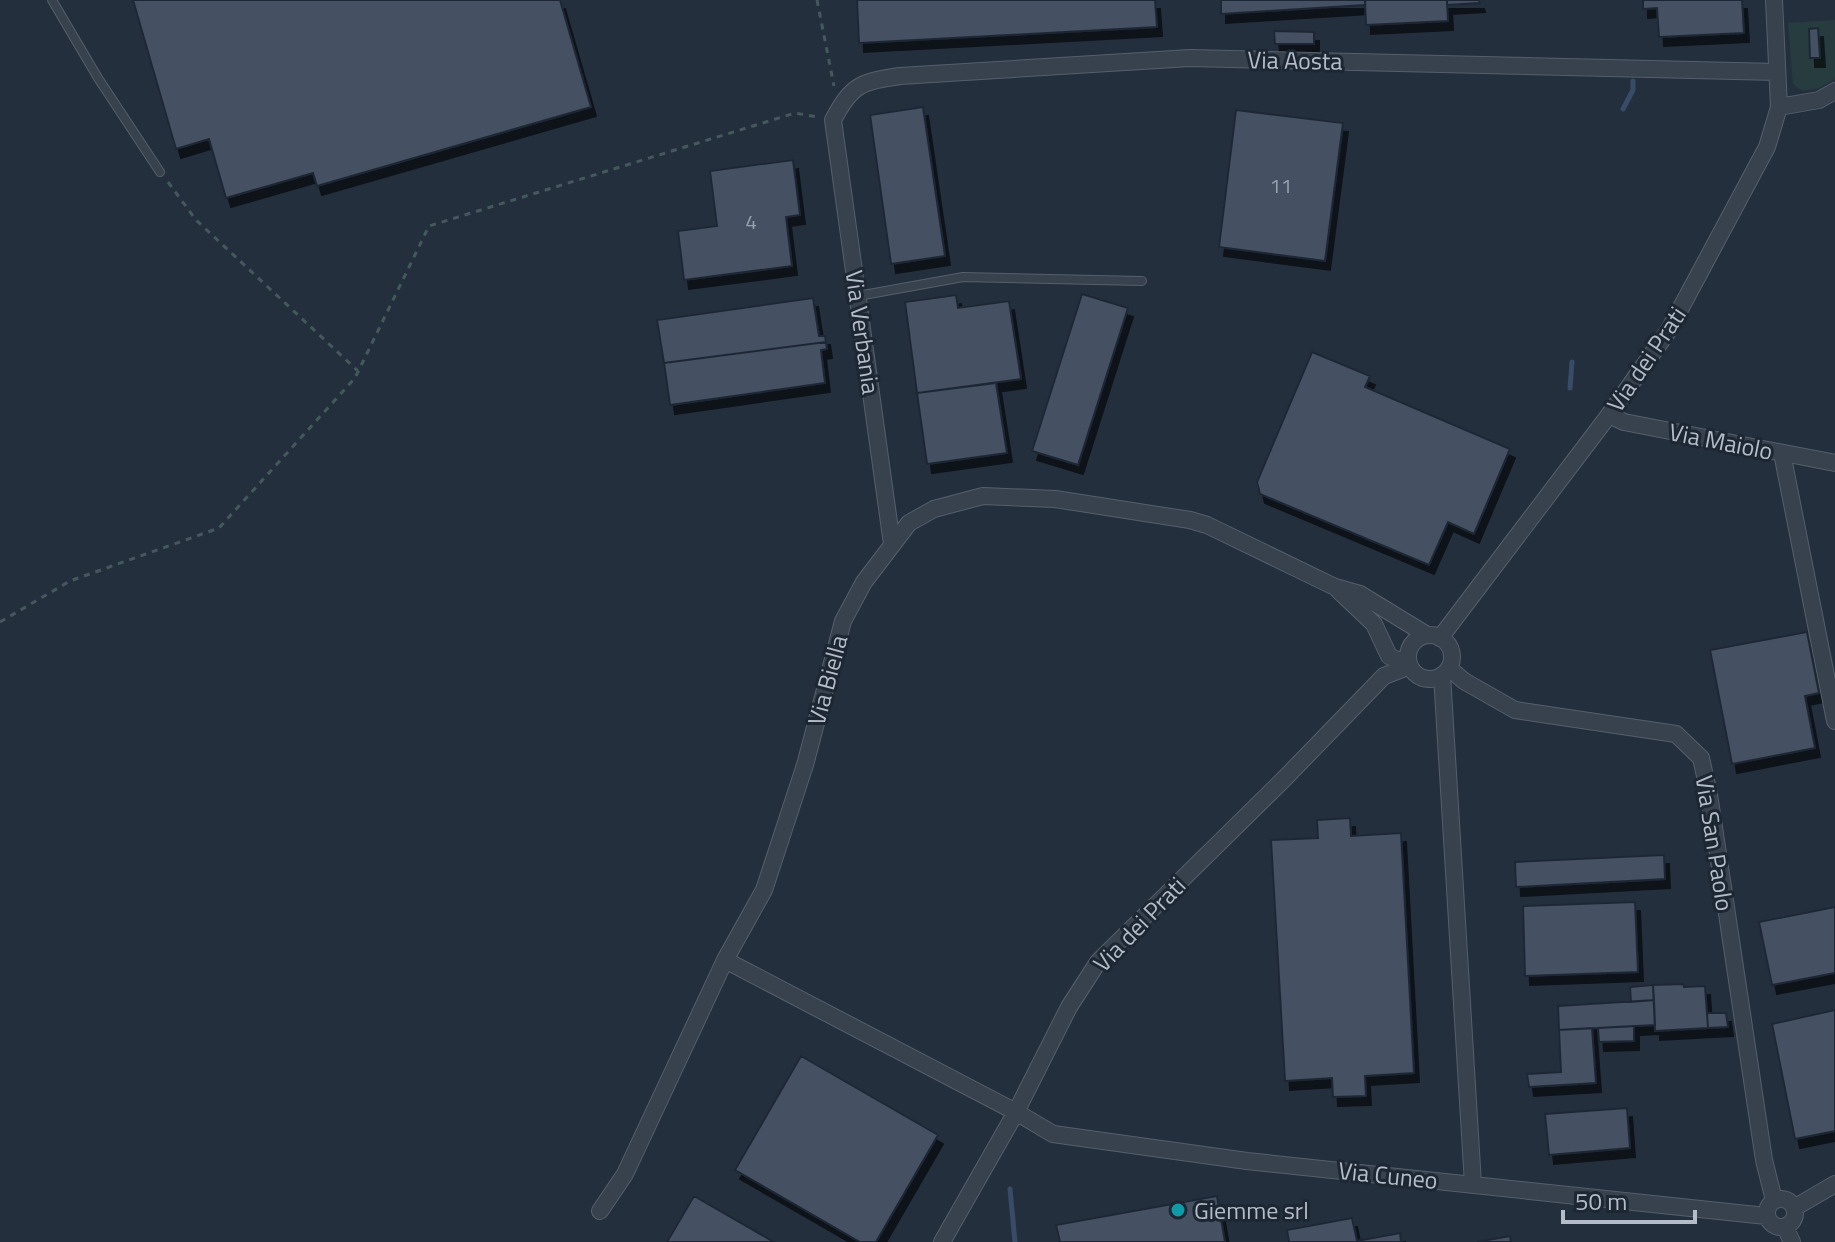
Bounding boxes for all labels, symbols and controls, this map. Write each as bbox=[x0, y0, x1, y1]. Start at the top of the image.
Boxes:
street label: Via Aosta bbox=[1247, 41, 1343, 79]
house number: 11 bbox=[1270, 170, 1292, 201]
house number: 4 bbox=[745, 206, 757, 237]
street label: Via Verbania bbox=[836, 268, 890, 396]
street label: Via dei Prati bbox=[1597, 299, 1695, 419]
street label: Via Maiolo bbox=[1666, 413, 1776, 469]
street label: Via Biella bbox=[798, 631, 856, 729]
street label: Via San Paolo bbox=[1687, 773, 1743, 913]
street label: Via dei Prati bbox=[1084, 868, 1194, 980]
street label: Via Cuneo bbox=[1337, 1152, 1439, 1198]
scale bar bbox=[1563, 1174, 1695, 1224]
text: 50 m bbox=[1575, 1183, 1627, 1219]
place label: Giemme srl bbox=[1194, 1192, 1309, 1228]
marker: Giemme srl bbox=[1169, 1201, 1187, 1219]

